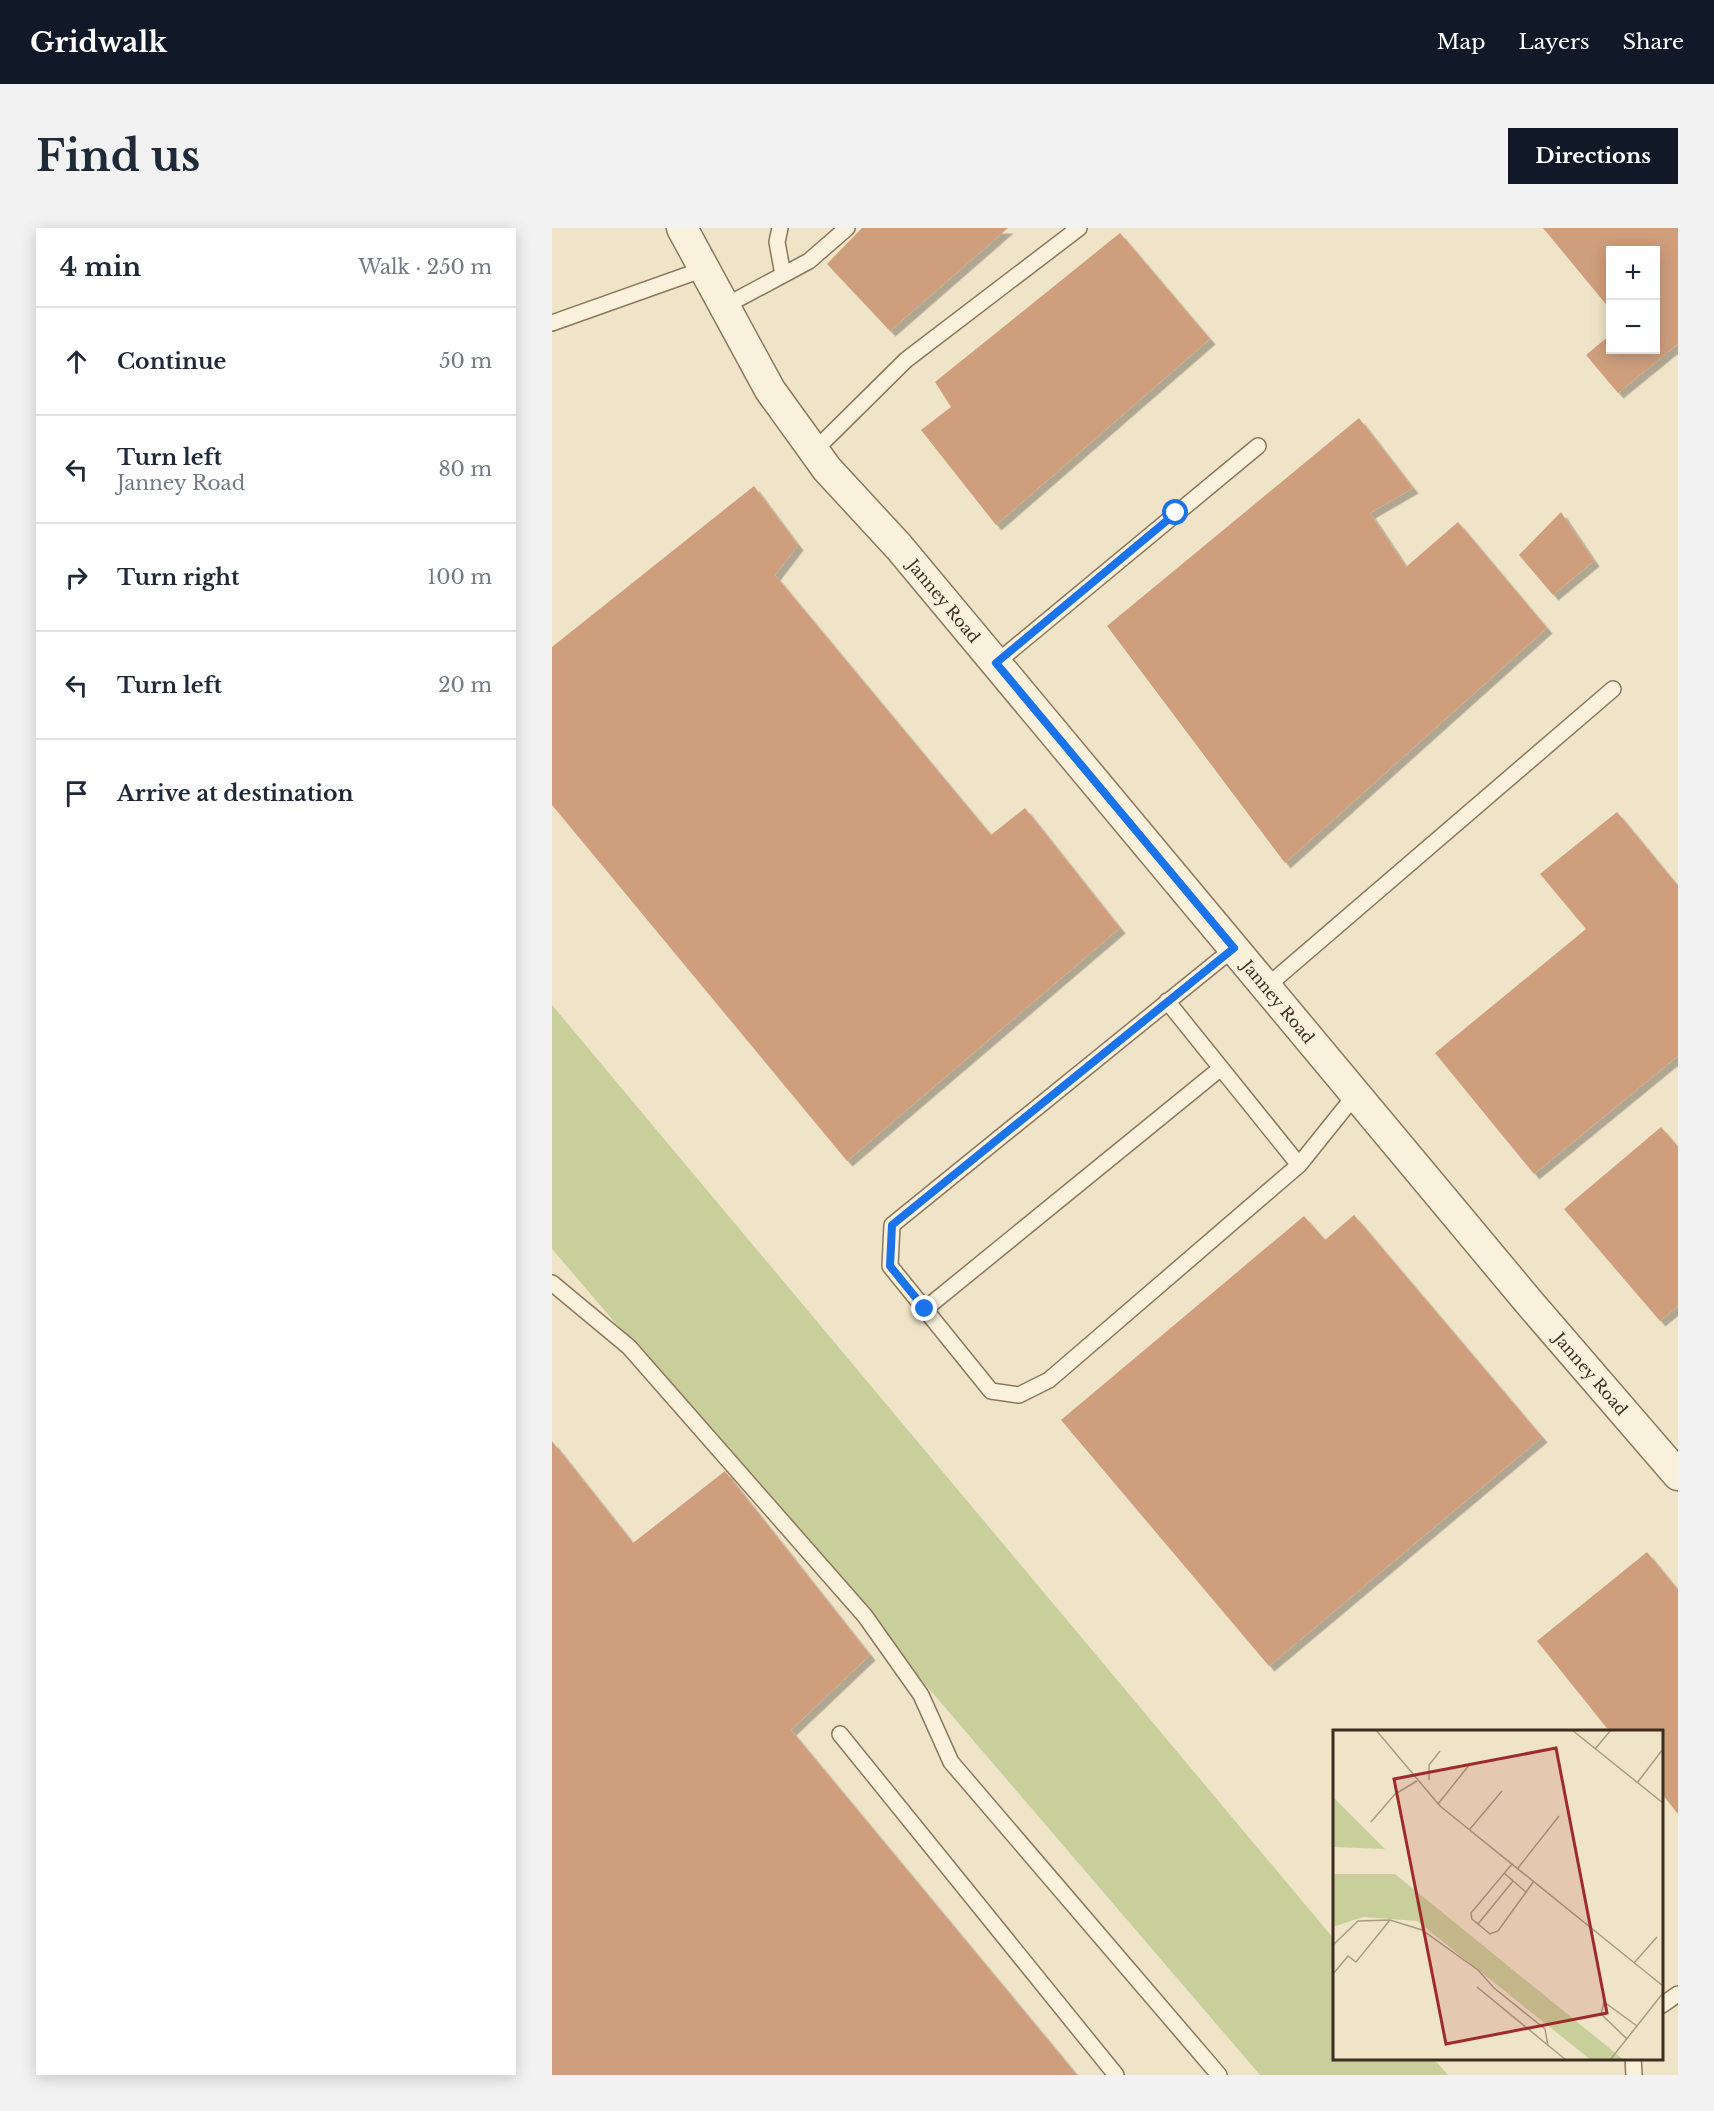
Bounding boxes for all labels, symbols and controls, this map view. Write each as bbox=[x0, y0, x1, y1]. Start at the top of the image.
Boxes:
text: Gridwalk bbox=[30, 25, 167, 60]
text: Map bbox=[1437, 29, 1486, 55]
text: Layers bbox=[1519, 29, 1590, 55]
text: Share bbox=[1623, 29, 1684, 55]
button: Directions bbox=[1508, 128, 1678, 184]
text: Find us bbox=[36, 130, 200, 182]
map controls bbox=[1606, 246, 1660, 354]
button: + bbox=[1606, 246, 1660, 300]
text: 4 min bbox=[60, 251, 141, 283]
text: Walk · 250 m bbox=[358, 255, 492, 279]
button: − bbox=[1606, 300, 1660, 354]
icon: ahead bbox=[60, 345, 93, 378]
text: Continue bbox=[117, 348, 226, 375]
text: 50 m bbox=[439, 349, 492, 373]
text: Turn left bbox=[117, 444, 222, 471]
icon: left bbox=[60, 453, 93, 486]
text: 80 m bbox=[438, 457, 492, 481]
text: Janney Road bbox=[117, 471, 245, 495]
route start bbox=[1162, 499, 1188, 525]
street label: Janney Road bbox=[902, 553, 985, 647]
icon: right bbox=[60, 561, 93, 594]
text: Turn right bbox=[117, 564, 239, 591]
text: 100 m bbox=[427, 565, 492, 589]
icon: left bbox=[60, 669, 93, 702]
text: Turn left bbox=[117, 672, 222, 699]
text: 20 m bbox=[438, 673, 492, 697]
icon: arrive bbox=[60, 777, 93, 810]
text: Arrive at destination bbox=[117, 780, 354, 807]
street label: Janney Road bbox=[1236, 954, 1319, 1048]
route end bbox=[911, 1295, 937, 1321]
street label: Janney Road bbox=[1548, 1327, 1632, 1419]
inset map bbox=[1333, 1730, 1663, 2060]

